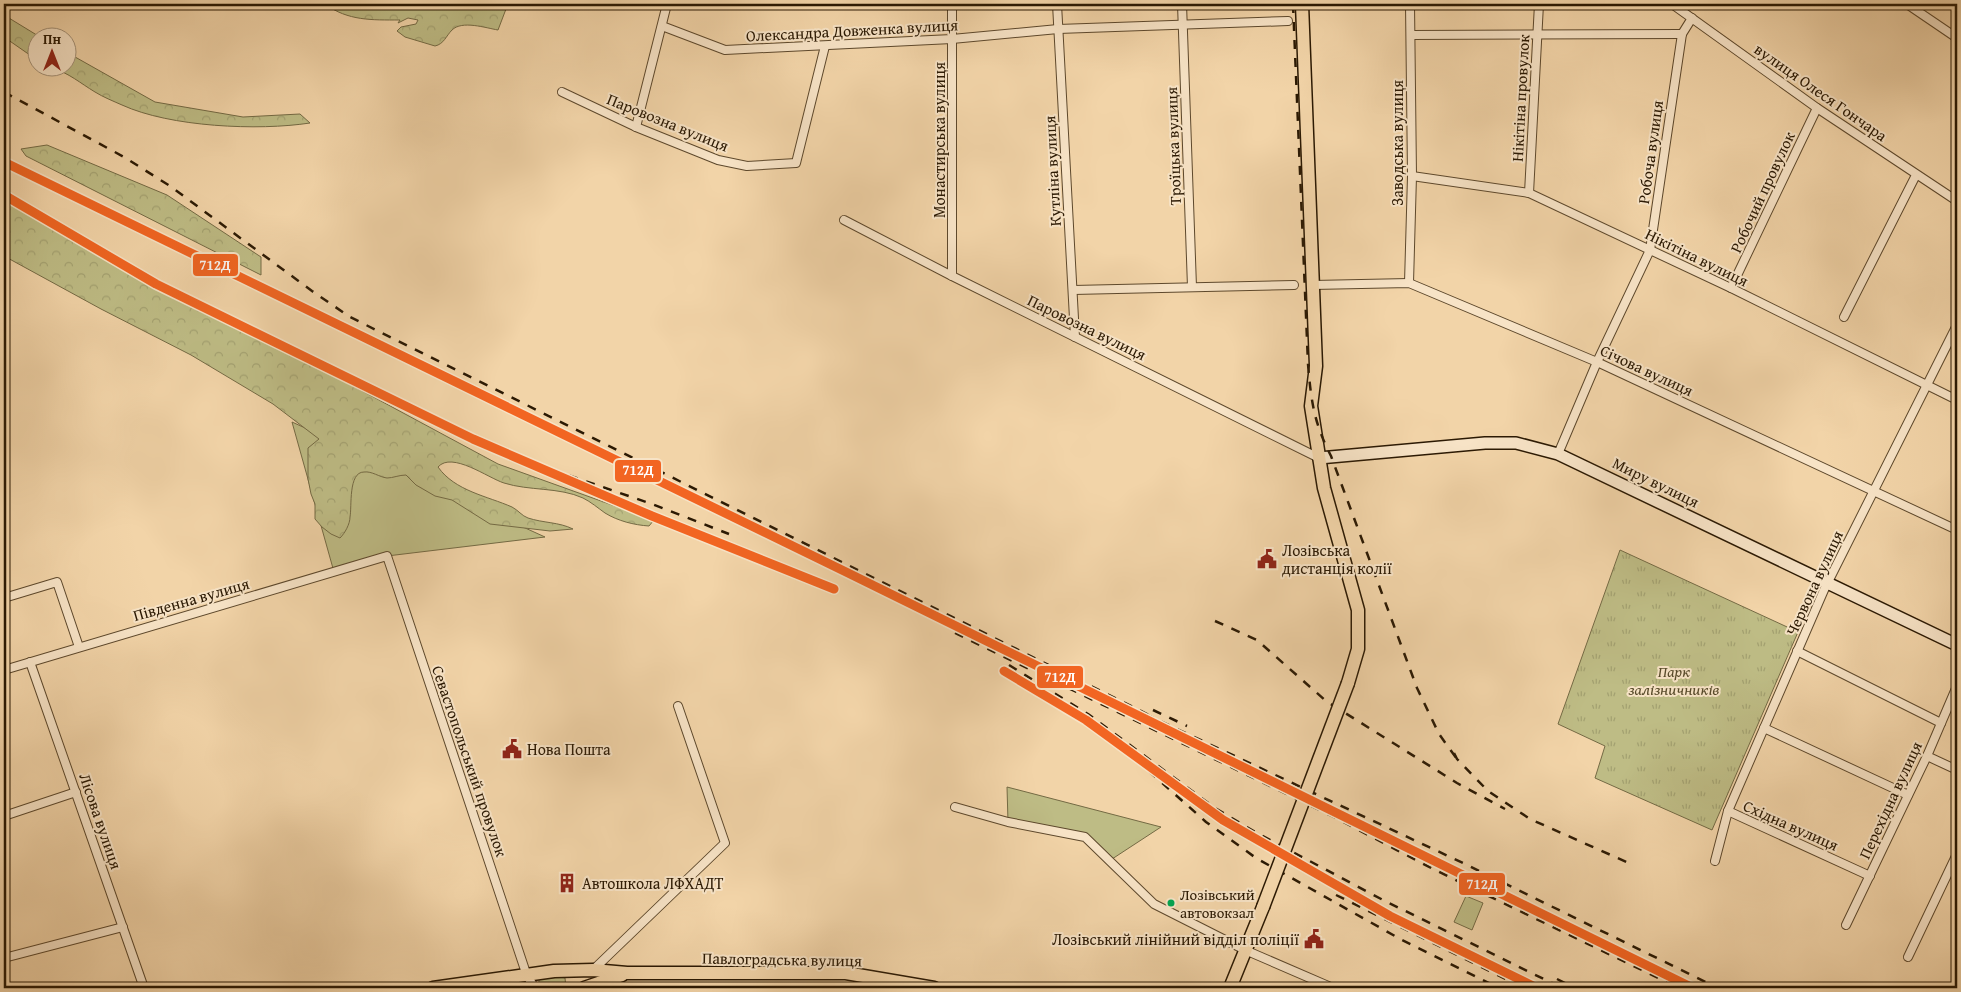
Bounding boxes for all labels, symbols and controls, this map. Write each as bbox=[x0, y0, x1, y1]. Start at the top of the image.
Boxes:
street label: Олександра Довженка вулиця bbox=[745, 12, 959, 48]
north arrow bbox=[28, 28, 78, 78]
text: Пн bbox=[43, 29, 61, 49]
street label: Нікітіна провулок bbox=[1505, 33, 1535, 162]
street label: вулиця Олеся Гончара bbox=[1750, 37, 1893, 147]
street label: Монастирська вулиця bbox=[927, 62, 951, 218]
street label: Заводська вулиця bbox=[1385, 80, 1409, 206]
street label: Троїцька вулиця bbox=[1159, 86, 1187, 206]
street label: Паровозна вулиця bbox=[603, 87, 733, 157]
street label: Робоча вулиця bbox=[1631, 99, 1669, 205]
street label: Кутліна вулиця bbox=[1037, 115, 1067, 227]
street label: Робочий провулок bbox=[1723, 127, 1801, 257]
street label: Нікітіна вулиця bbox=[1641, 222, 1753, 292]
line badge: 712Д bbox=[192, 253, 239, 277]
text: 712Д bbox=[199, 255, 231, 275]
street label: Паровозна вулиця bbox=[1024, 288, 1150, 366]
street label: Січова вулиця bbox=[1596, 338, 1698, 402]
street label: Миру вулиця bbox=[1609, 451, 1703, 513]
line badge: 712Д bbox=[614, 459, 662, 483]
text: 712Д bbox=[622, 460, 654, 480]
street label: Червона вулиця bbox=[1779, 526, 1849, 640]
place label: Лозівська дистанція колії bbox=[1282, 538, 1392, 580]
public building icon: Лозівська дистанція колії bbox=[1256, 548, 1278, 570]
street label: Південна вулиця bbox=[130, 571, 252, 627]
park label: Парк залізничників bbox=[1628, 659, 1719, 701]
street label: Севастопольський провулок bbox=[426, 662, 514, 860]
line badge: 712Д bbox=[1036, 665, 1084, 689]
text: 712Д bbox=[1044, 667, 1076, 687]
place label: Нова Пошта bbox=[527, 737, 611, 761]
street label: Перехідна вулиця bbox=[1852, 737, 1928, 863]
public building icon: Нова Пошта bbox=[501, 738, 523, 760]
street label: Лісова вулиця bbox=[73, 770, 129, 872]
street label: Східна вулиця bbox=[1740, 793, 1842, 857]
place label: Автошкола ЛФХАДТ bbox=[582, 871, 723, 895]
building icon: Автошкола ЛФХАДТ bbox=[556, 872, 578, 894]
line badge: 712Д bbox=[1458, 872, 1506, 896]
text: 712Д bbox=[1466, 874, 1498, 894]
place label: Лозівський автовокзал bbox=[1180, 884, 1255, 923]
marker: Лозівський автовокзал bbox=[1166, 898, 1176, 908]
place label: Лозівський лінійний відділ поліції bbox=[1052, 927, 1299, 951]
public building icon: Лозівський лінійний відділ поліції bbox=[1303, 928, 1325, 950]
street label: Павлоградська вулиця bbox=[702, 946, 862, 972]

